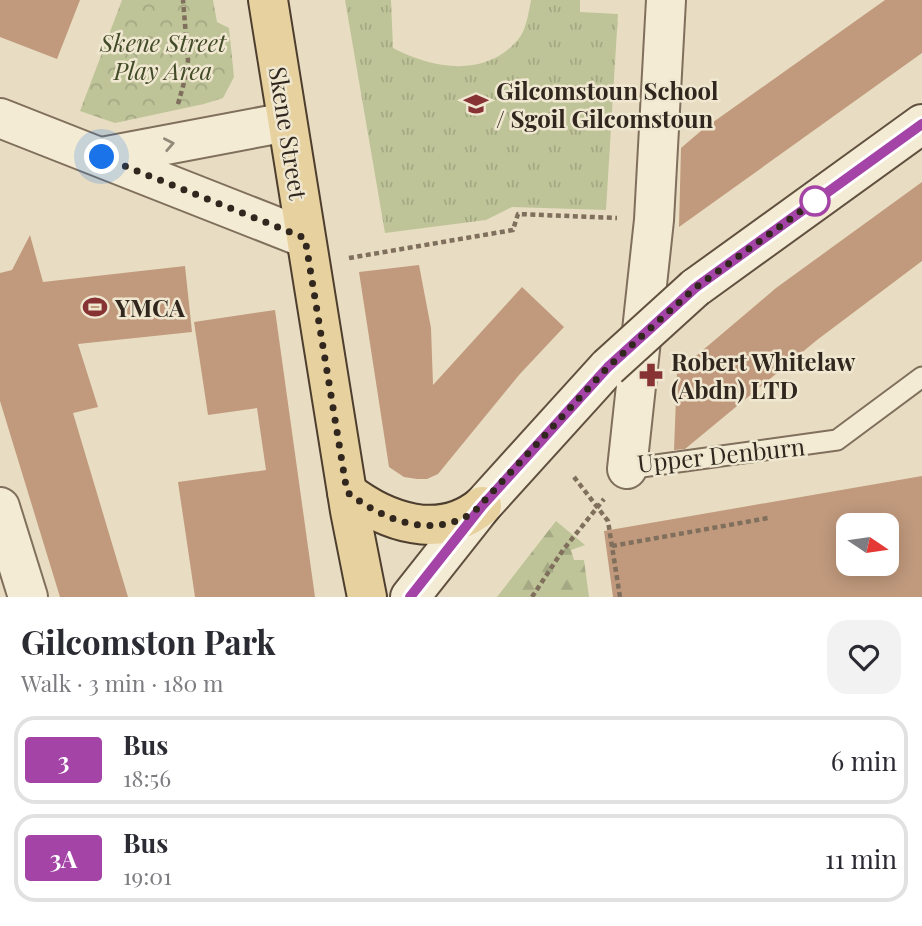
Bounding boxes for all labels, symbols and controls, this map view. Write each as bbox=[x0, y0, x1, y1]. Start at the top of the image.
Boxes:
park label: Skene Street Play Area bbox=[99, 26, 227, 86]
street label: Skene Street bbox=[263, 64, 315, 202]
place label: Gilcomstoun School / Sgoil Gilcomstoun bbox=[496, 74, 719, 134]
school or university icon: Gilcomstoun School / Sgoil Gilcomstoun bbox=[462, 90, 490, 118]
one-way arrow bbox=[163, 138, 175, 153]
your location bbox=[84, 139, 119, 174]
unlabelled marker bbox=[800, 186, 830, 216]
place label: YMCA bbox=[114, 291, 186, 323]
sports icon: YMCA bbox=[81, 293, 109, 321]
place label: Robert Whitelaw (Abdn) LTD bbox=[671, 345, 855, 405]
pharmacy icon: Robert Whitelaw (Abdn) LTD bbox=[637, 361, 665, 389]
street label: Upper Denburn bbox=[636, 429, 806, 479]
north arrow bbox=[836, 513, 900, 576]
map controls bbox=[836, 513, 899, 576]
text: Gilcomston Park bbox=[21, 619, 276, 663]
button: heart bbox=[827, 620, 901, 694]
text: Walk · 3 min · 180 m bbox=[21, 667, 224, 698]
text: Bus bbox=[123, 727, 168, 762]
text: 6 min bbox=[831, 743, 897, 778]
text: 3 bbox=[58, 744, 69, 776]
text: 18:56 bbox=[123, 762, 171, 793]
text: Bus bbox=[123, 825, 168, 860]
text: 11 min bbox=[825, 841, 897, 876]
text: 3A bbox=[50, 842, 77, 874]
text: 19:01 bbox=[123, 860, 172, 891]

